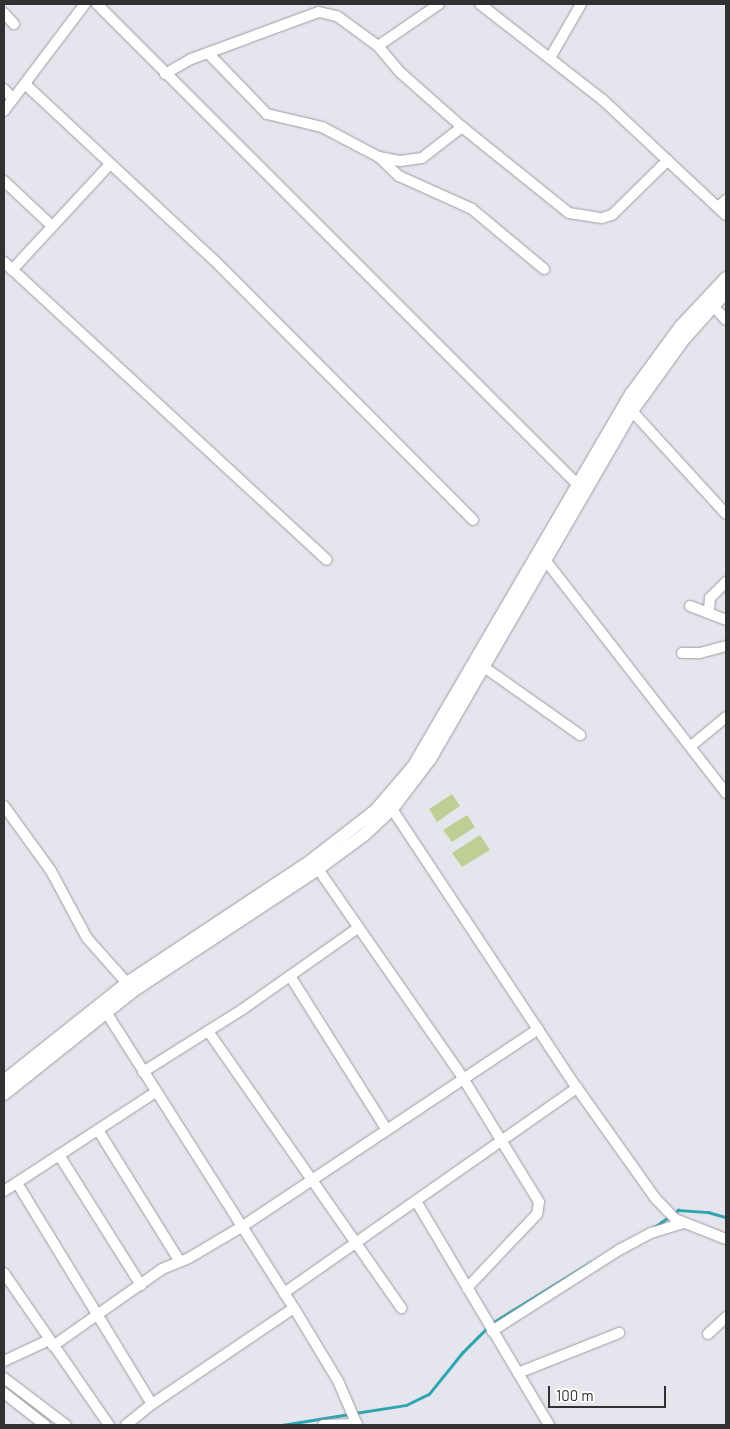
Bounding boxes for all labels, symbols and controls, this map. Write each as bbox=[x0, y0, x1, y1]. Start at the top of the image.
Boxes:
scale bar bbox=[550, 1376, 668, 1408]
text: 100 m bbox=[556, 1386, 594, 1404]

